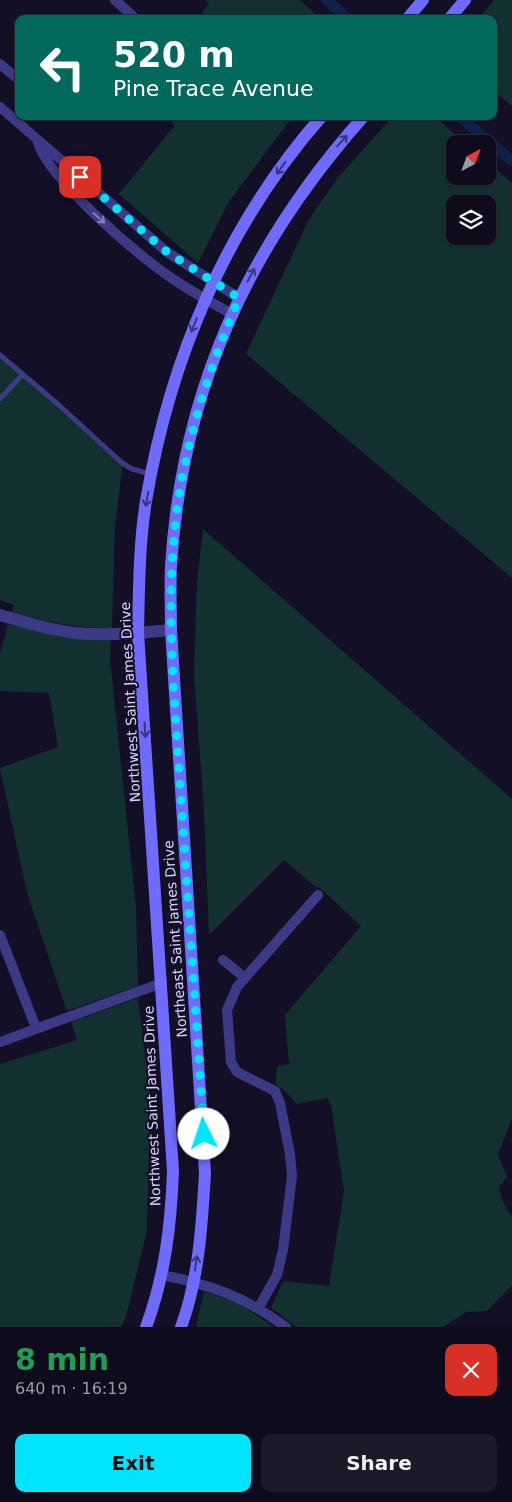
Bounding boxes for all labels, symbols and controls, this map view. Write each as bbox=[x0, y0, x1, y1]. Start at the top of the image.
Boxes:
icon: left bbox=[30, 35, 95, 100]
text: 520 m bbox=[113, 35, 235, 75]
text: Pine Trace Avenue bbox=[113, 76, 313, 101]
one-way arrow bbox=[336, 134, 348, 147]
north arrow bbox=[446, 135, 496, 185]
map controls bbox=[446, 135, 496, 245]
pin bbox=[59, 156, 101, 198]
one-way arrow bbox=[276, 161, 286, 175]
icon: arrive bbox=[66, 163, 94, 191]
button: layers bbox=[446, 195, 496, 245]
one-way arrow bbox=[93, 212, 106, 223]
one-way arrow bbox=[246, 268, 256, 282]
one-way arrow bbox=[189, 317, 198, 332]
one-way arrow bbox=[141, 490, 151, 506]
street label: Northwest Saint James Drive bbox=[117, 601, 143, 803]
one-way arrow bbox=[141, 722, 150, 738]
street label: Northeast Saint James Drive bbox=[160, 840, 190, 1038]
street label: Northwest Saint James Drive bbox=[141, 1005, 163, 1207]
position arrow bbox=[177, 1107, 229, 1159]
one-way arrow bbox=[191, 1255, 201, 1271]
text: 8 min bbox=[15, 1342, 109, 1377]
button: close bbox=[445, 1344, 497, 1396]
text: 640 m · 16:19 bbox=[15, 1379, 128, 1398]
button: Exit bbox=[15, 1434, 251, 1492]
button: Share bbox=[261, 1434, 497, 1492]

